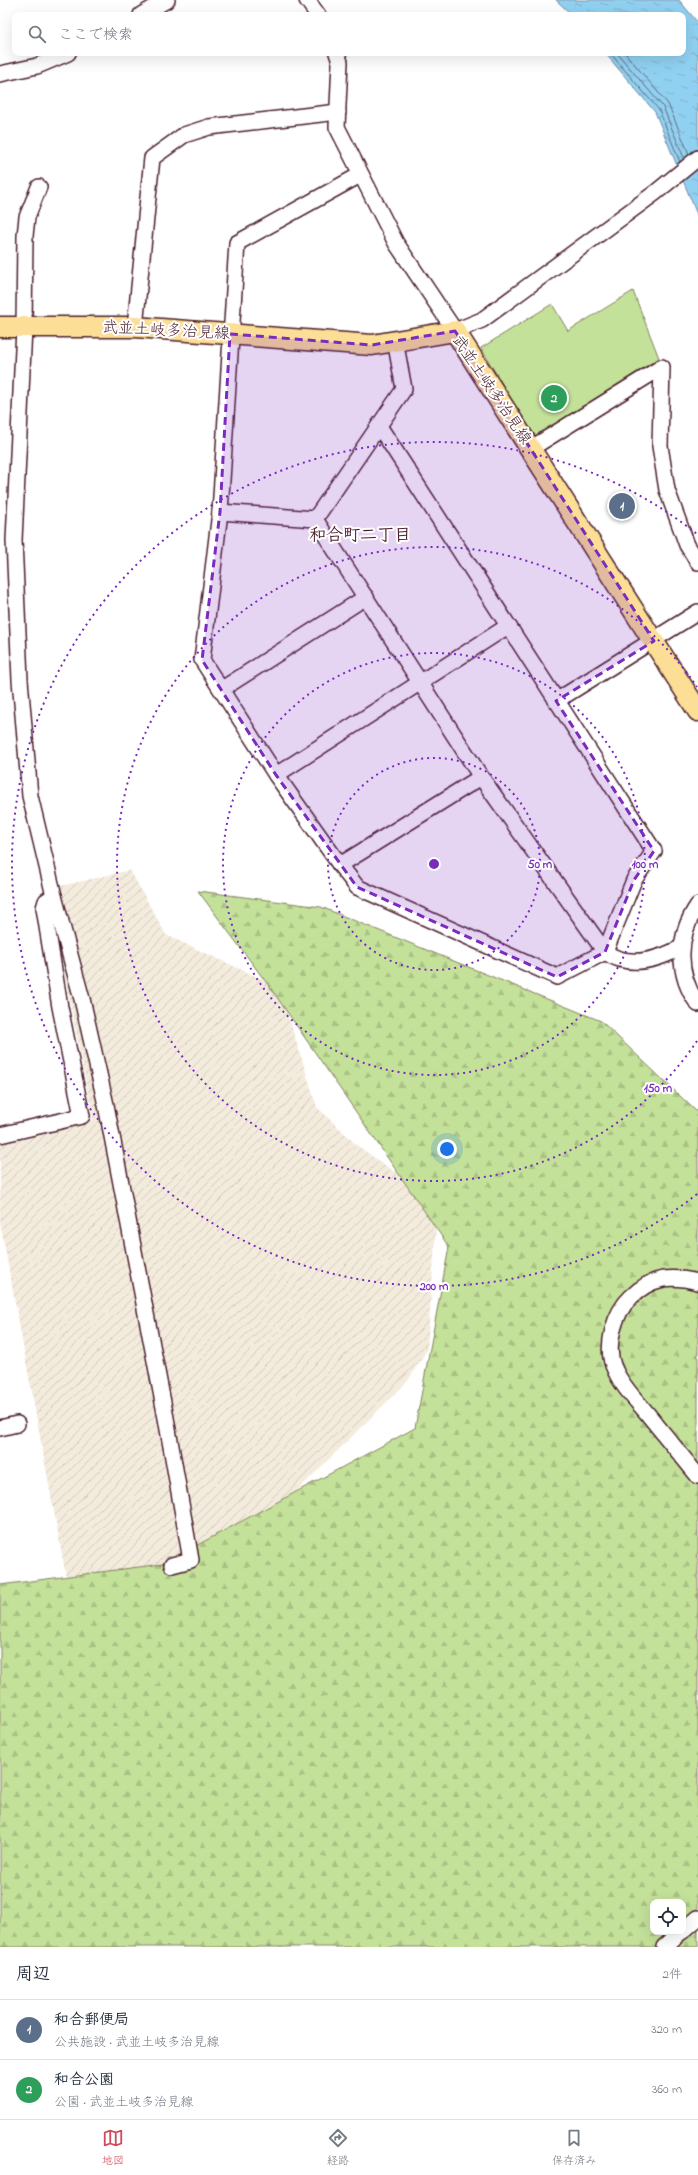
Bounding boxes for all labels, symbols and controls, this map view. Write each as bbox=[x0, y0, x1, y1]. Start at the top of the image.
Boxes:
search box bbox=[12, 12, 686, 56]
icon: search bbox=[26, 23, 48, 45]
text: ここで検索 bbox=[58, 24, 133, 46]
street label: 武並土岐多治見線 bbox=[101, 316, 231, 346]
street label: 武並土岐多治見線 bbox=[445, 330, 537, 450]
pin: 2 bbox=[541, 383, 567, 413]
pin: 1 bbox=[609, 491, 635, 521]
district label: 和合町二丁目 bbox=[309, 523, 411, 548]
text: 50 m bbox=[528, 856, 553, 874]
text: 100 m bbox=[632, 856, 659, 874]
centre of rings bbox=[427, 857, 441, 871]
text: 150 m bbox=[644, 1080, 673, 1098]
your location bbox=[437, 1139, 457, 1159]
text: 200 m bbox=[419, 1278, 449, 1296]
map controls bbox=[650, 1899, 686, 1935]
button: locate bbox=[650, 1899, 686, 1935]
text: 周辺 bbox=[16, 1962, 50, 1987]
text: 2件 bbox=[663, 1965, 682, 1984]
text: 和合郵便局 bbox=[54, 2009, 129, 2031]
text: 1 bbox=[27, 2020, 31, 2039]
text: 320 m bbox=[651, 2020, 682, 2039]
text: 公共施設 · 武並土岐多治見線 bbox=[54, 2033, 219, 2052]
text: 和合公園 bbox=[54, 2069, 114, 2091]
text: 2 bbox=[26, 2080, 32, 2099]
text: 360 m bbox=[652, 2080, 682, 2099]
text: 公園 · 武並土岐多治見線 bbox=[54, 2093, 193, 2112]
tab: 地図 bbox=[102, 2127, 124, 2169]
tab: 経路 bbox=[327, 2127, 349, 2169]
tab: 保存済み bbox=[552, 2127, 596, 2169]

